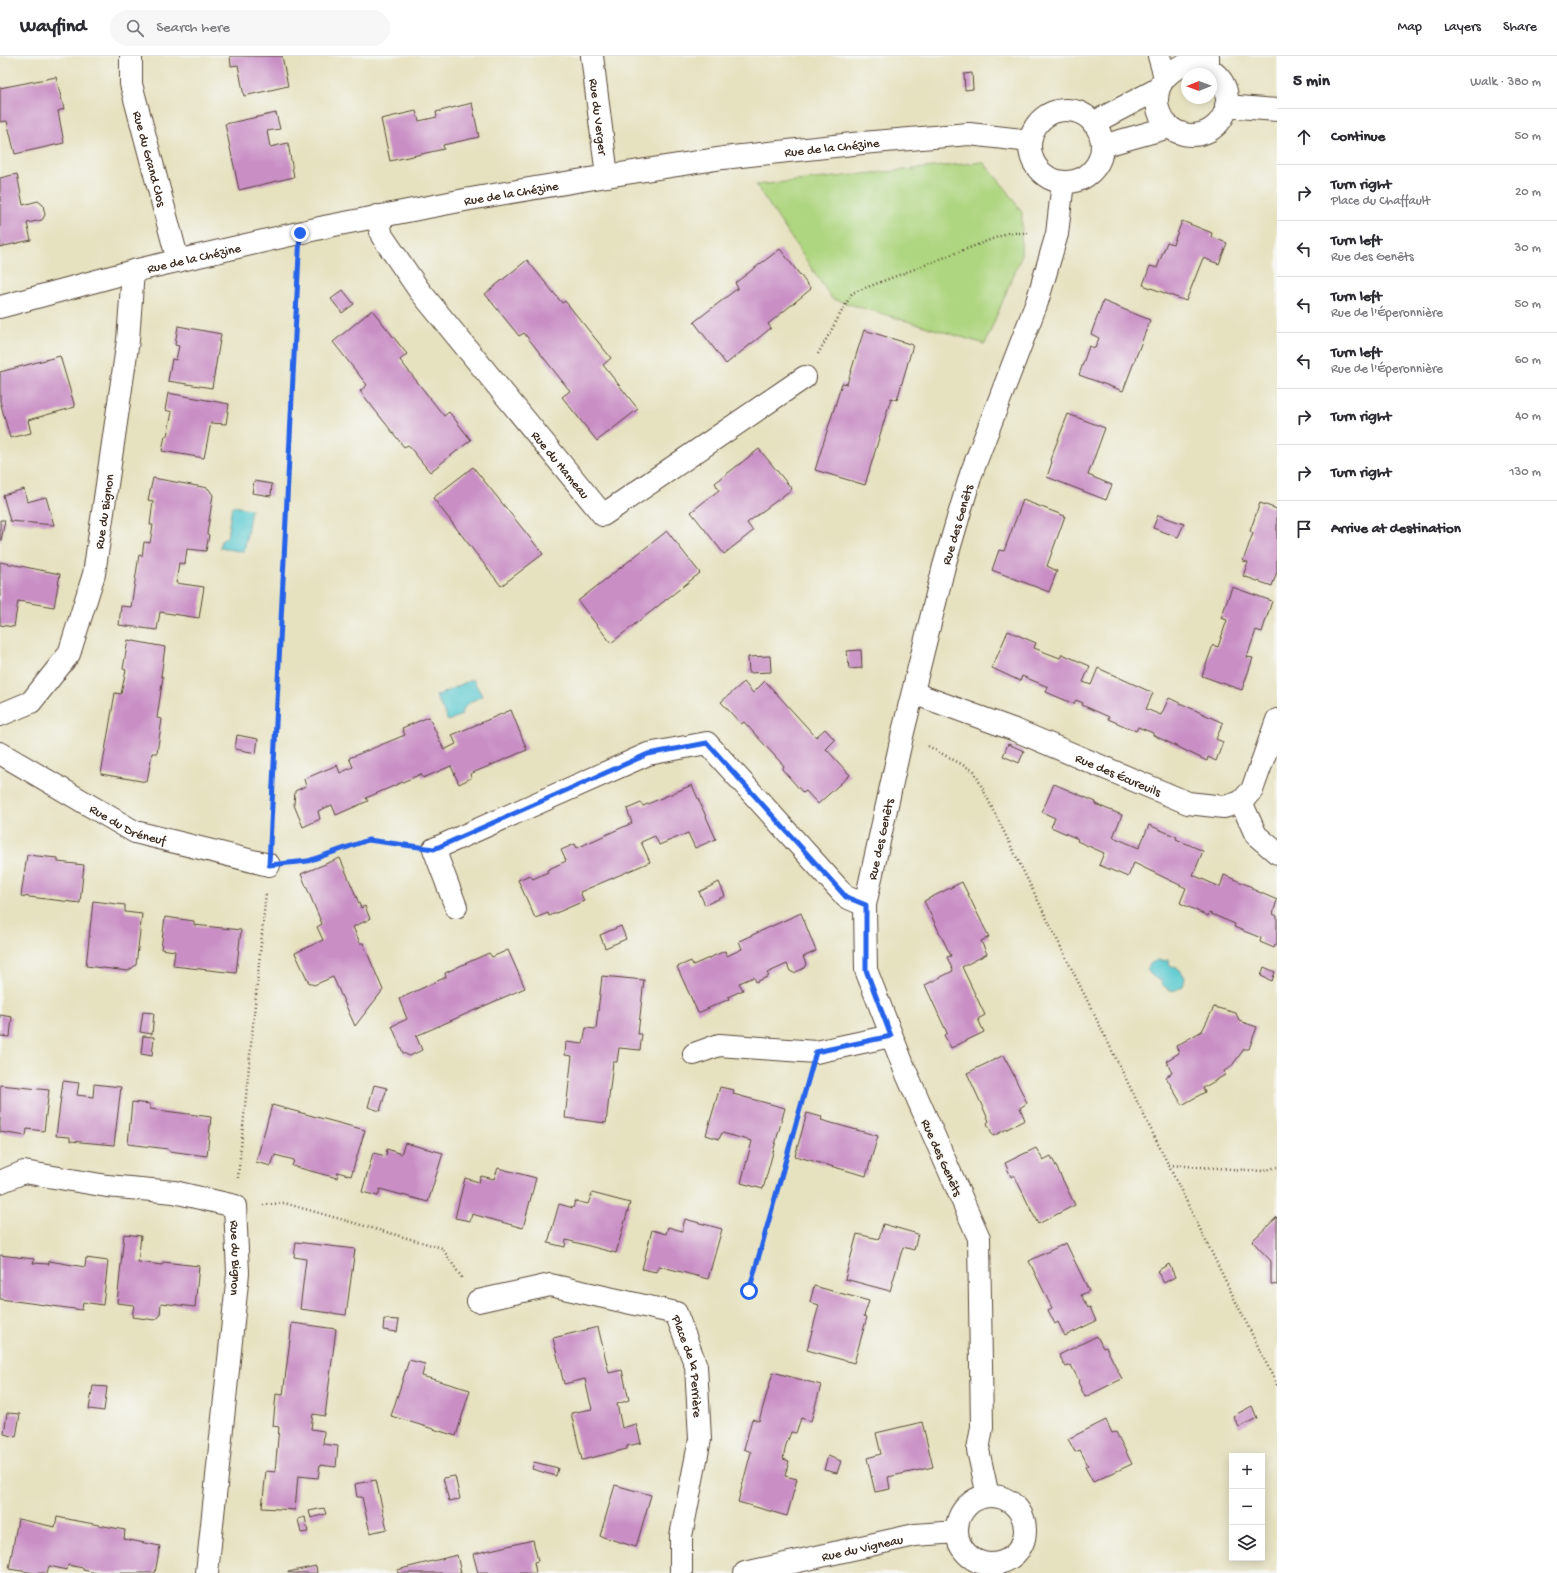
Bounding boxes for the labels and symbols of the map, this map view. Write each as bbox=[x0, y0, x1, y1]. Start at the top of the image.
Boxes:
north arrow bbox=[1181, 68, 1217, 104]
street label: Rue du Verger bbox=[585, 78, 609, 157]
street label: Rue du Grand Clos bbox=[129, 110, 168, 209]
street label: Rue de la Chézine bbox=[784, 137, 880, 161]
street label: Rue de la Chézine bbox=[463, 179, 560, 210]
route end bbox=[291, 224, 309, 242]
street label: Rue de la Chézine bbox=[146, 241, 243, 278]
street label: Rue du Hameau bbox=[527, 429, 592, 503]
street label: Rue du Bignon bbox=[93, 472, 119, 550]
street label: Rue des Genêts bbox=[940, 482, 978, 567]
street label: Rue des Écureuils bbox=[1073, 751, 1164, 801]
street label: Rue des Genêts bbox=[866, 796, 898, 882]
street label: Rue du Dréneuf bbox=[86, 802, 168, 850]
street label: Rue des Genêts bbox=[917, 1117, 965, 1200]
street label: Rue du Bignon bbox=[226, 1220, 243, 1297]
route start bbox=[740, 1282, 758, 1300]
street label: Place de la Perrière bbox=[667, 1312, 704, 1418]
street label: Rue du Vigneau bbox=[820, 1533, 905, 1566]

